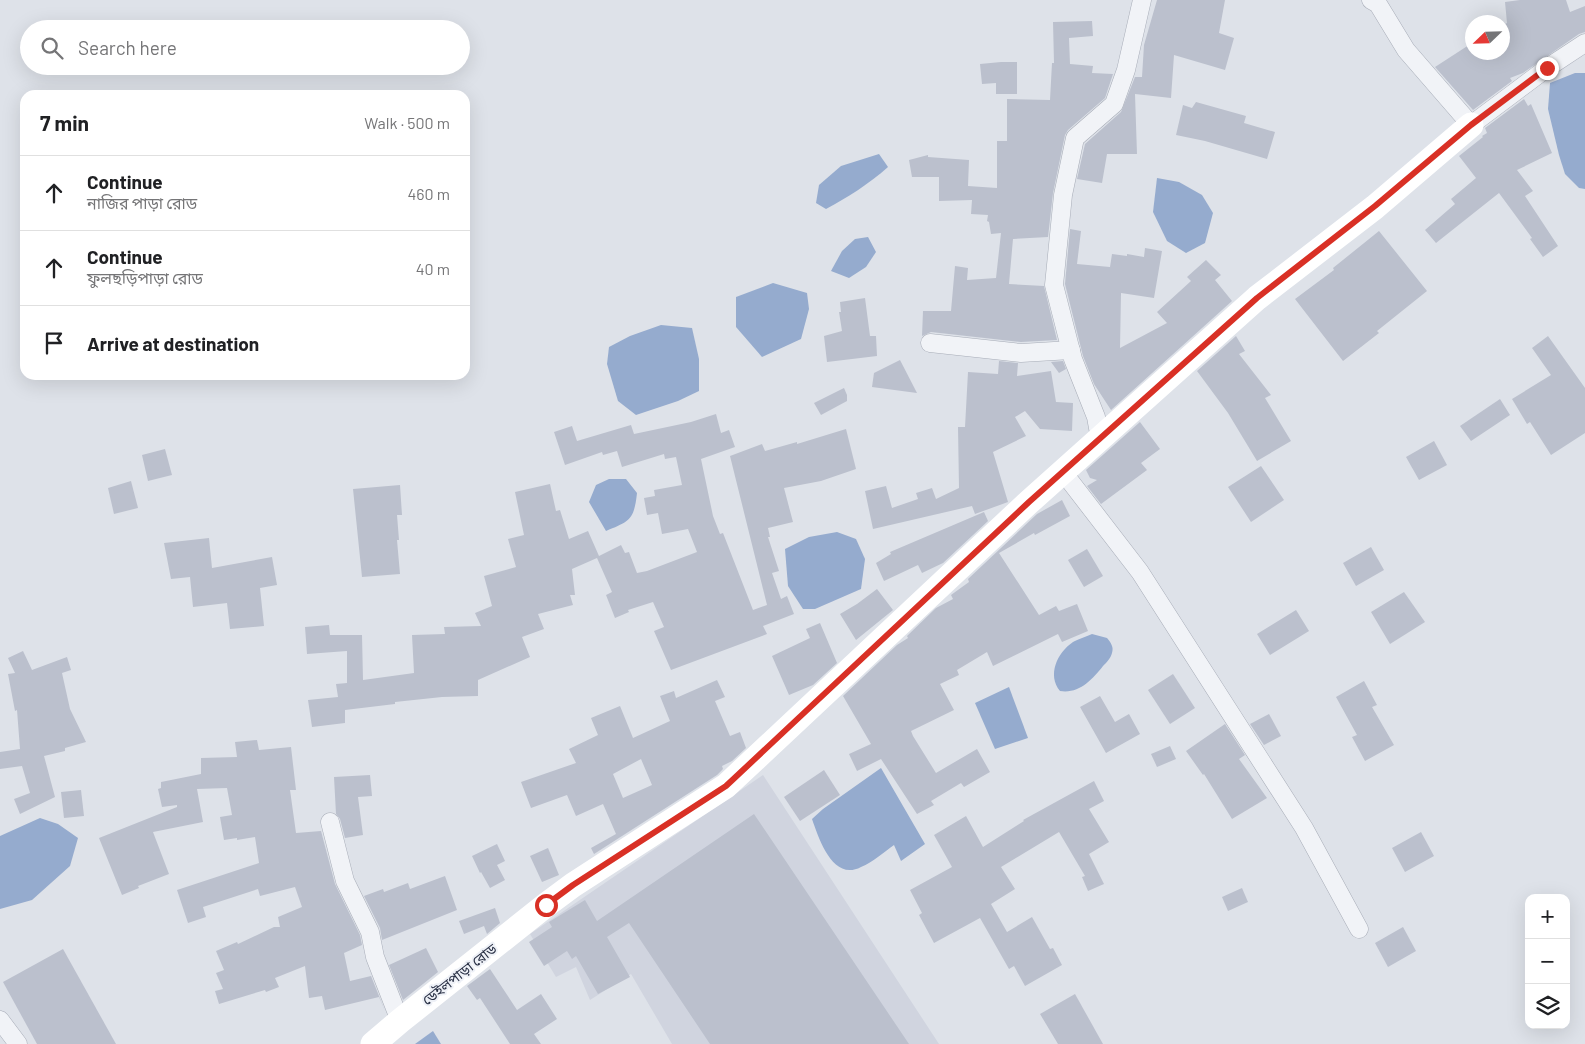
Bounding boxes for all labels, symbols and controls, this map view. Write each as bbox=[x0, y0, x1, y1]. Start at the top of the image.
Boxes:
north arrow bbox=[1465, 15, 1510, 60]
search box bbox=[20, 20, 470, 75]
icon: search bbox=[38, 34, 66, 62]
text: Search here bbox=[78, 36, 177, 59]
route end bbox=[1536, 57, 1559, 80]
text: 7 min bbox=[40, 110, 89, 135]
text: Walk · 500 m bbox=[364, 113, 450, 132]
text: Continue bbox=[87, 170, 163, 193]
icon: ahead bbox=[40, 179, 68, 207]
text: 460 m bbox=[407, 184, 450, 203]
text: নাজির পাড়া রোড bbox=[87, 193, 197, 212]
text: Continue bbox=[87, 245, 163, 268]
icon: ahead bbox=[40, 254, 68, 282]
text: 40 m bbox=[416, 259, 450, 278]
text: ফুলছড়িপাড়া রোড bbox=[87, 268, 203, 287]
icon: arrive bbox=[40, 329, 68, 357]
text: Arrive at destination bbox=[87, 332, 259, 355]
route start bbox=[535, 894, 558, 917]
map controls bbox=[1525, 894, 1570, 1029]
button: + bbox=[1525, 894, 1570, 939]
street label: ডেইলপাড়া রোড bbox=[418, 939, 501, 1008]
button: − bbox=[1525, 939, 1570, 984]
button: layers bbox=[1525, 984, 1570, 1029]

